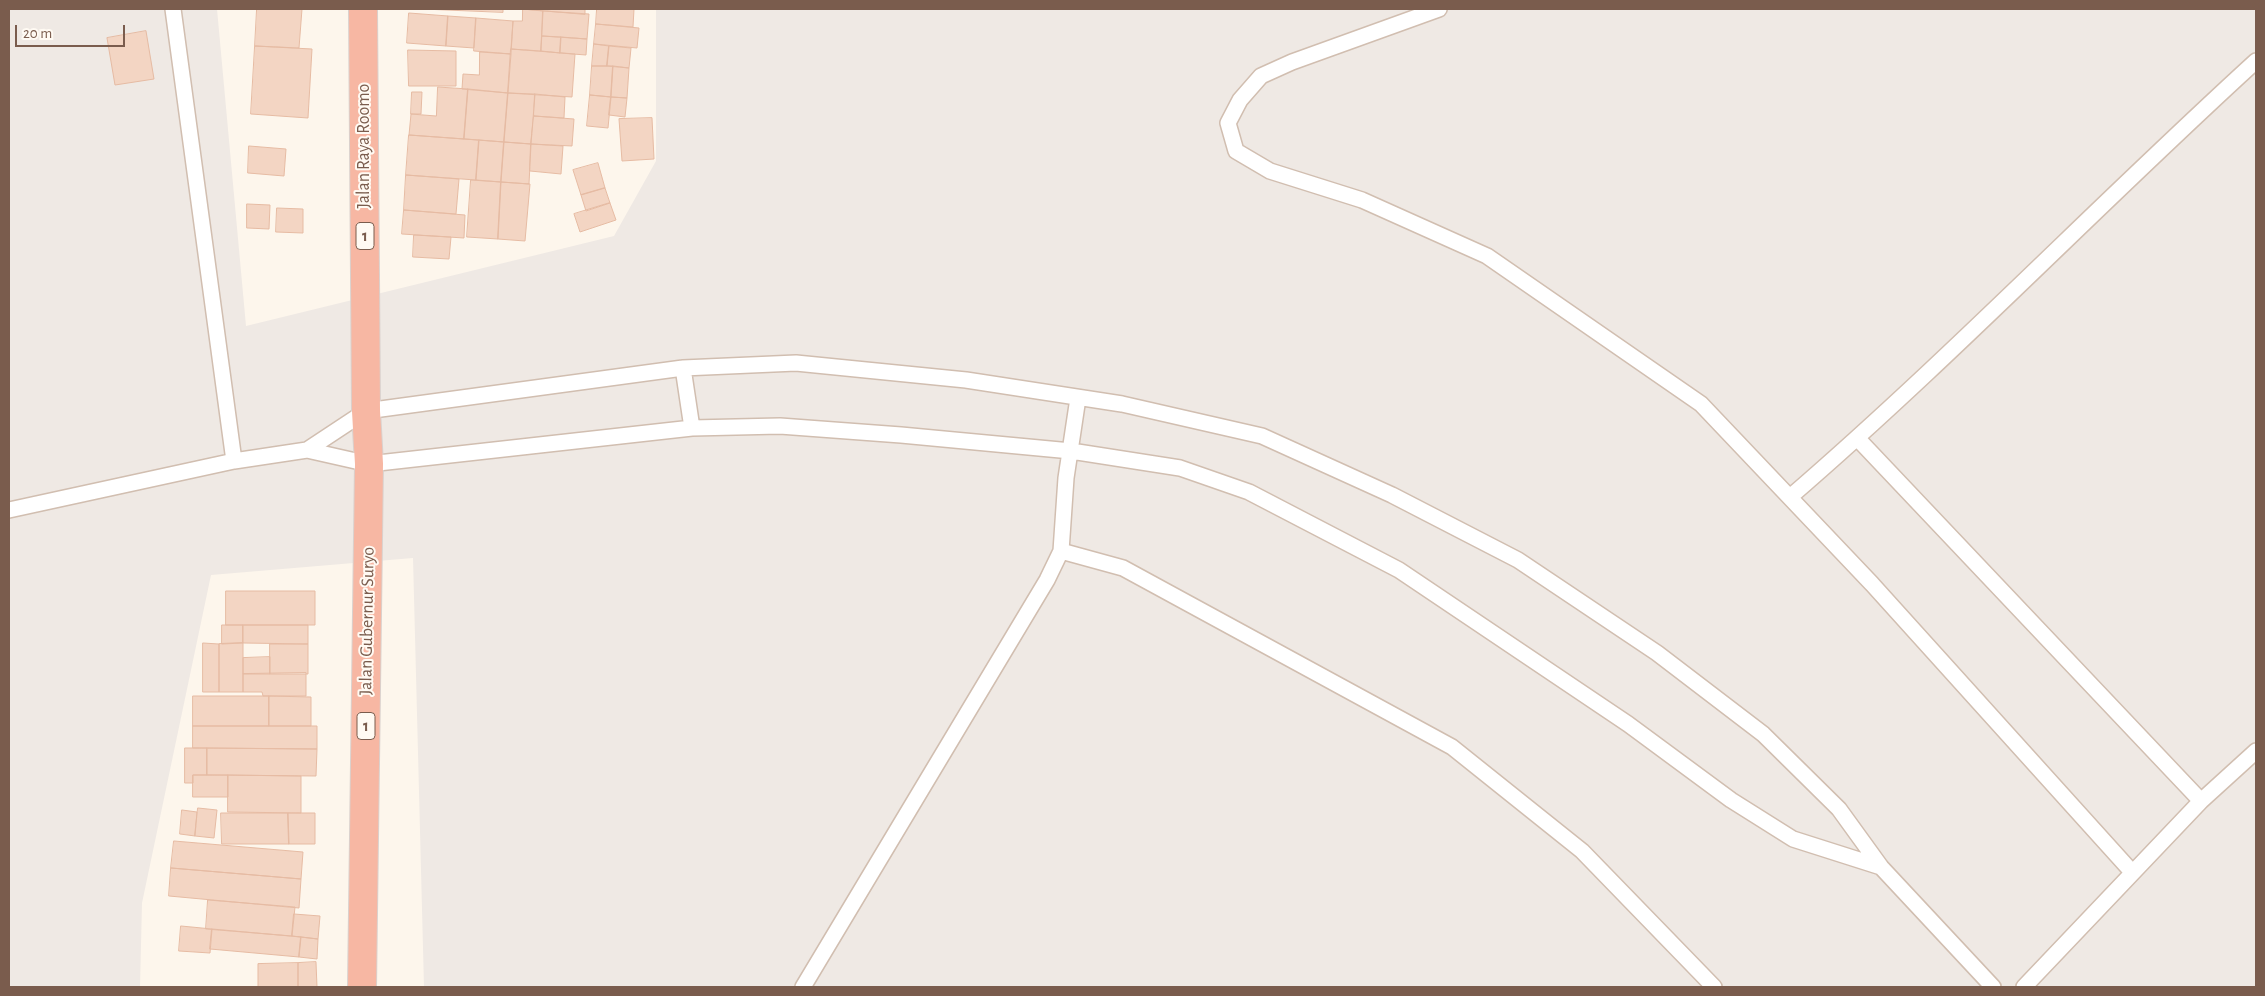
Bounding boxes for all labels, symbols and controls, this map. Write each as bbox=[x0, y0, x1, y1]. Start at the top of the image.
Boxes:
scale bar bbox=[18, 15, 128, 47]
text: 20 m bbox=[23, 26, 52, 41]
street label: Jalan Raya Roomo bbox=[353, 84, 375, 208]
road number: 1 bbox=[356, 222, 374, 250]
street label: Jalan Gubernur Suryo bbox=[355, 547, 379, 695]
road number: 1 bbox=[357, 712, 375, 739]

